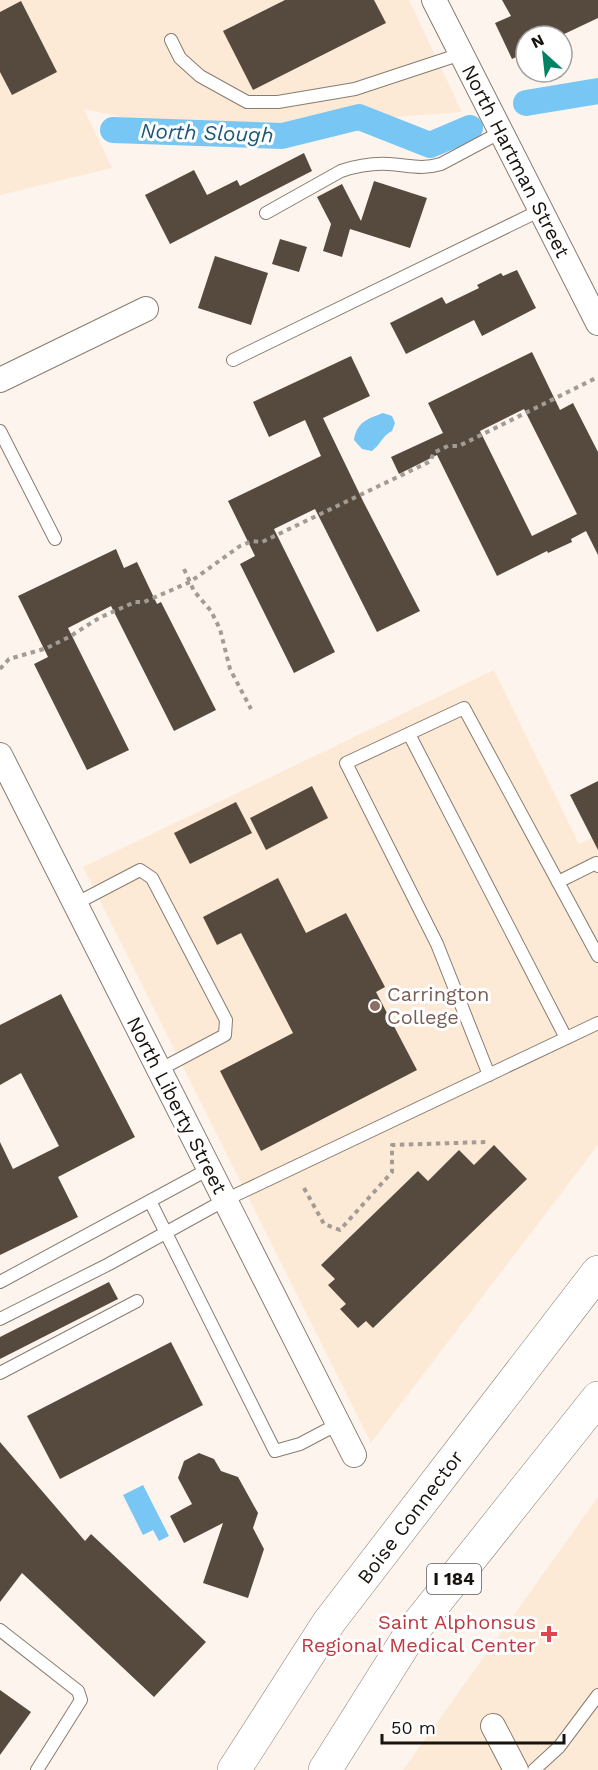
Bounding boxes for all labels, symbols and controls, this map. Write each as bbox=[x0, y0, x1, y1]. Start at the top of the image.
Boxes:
north arrow bbox=[514, 24, 574, 84]
text: N bbox=[528, 30, 547, 52]
street label: North Hartman Street bbox=[457, 61, 575, 262]
water label: North Slough bbox=[140, 118, 274, 147]
place label: Carrington College bbox=[387, 982, 489, 1029]
marker: Carrington College bbox=[368, 999, 382, 1013]
street label: North Liberty Street bbox=[122, 1012, 232, 1198]
street label: Boise Connector bbox=[352, 1445, 468, 1589]
road number: I 184 bbox=[427, 1564, 481, 1594]
place label: Saint Alphonsus Regional Medical Center bbox=[301, 1610, 536, 1657]
marker: Saint Alphonsus Regional Medical Center bbox=[540, 1625, 558, 1643]
scale bar bbox=[382, 1707, 564, 1745]
text: 50 m bbox=[391, 1717, 436, 1738]

